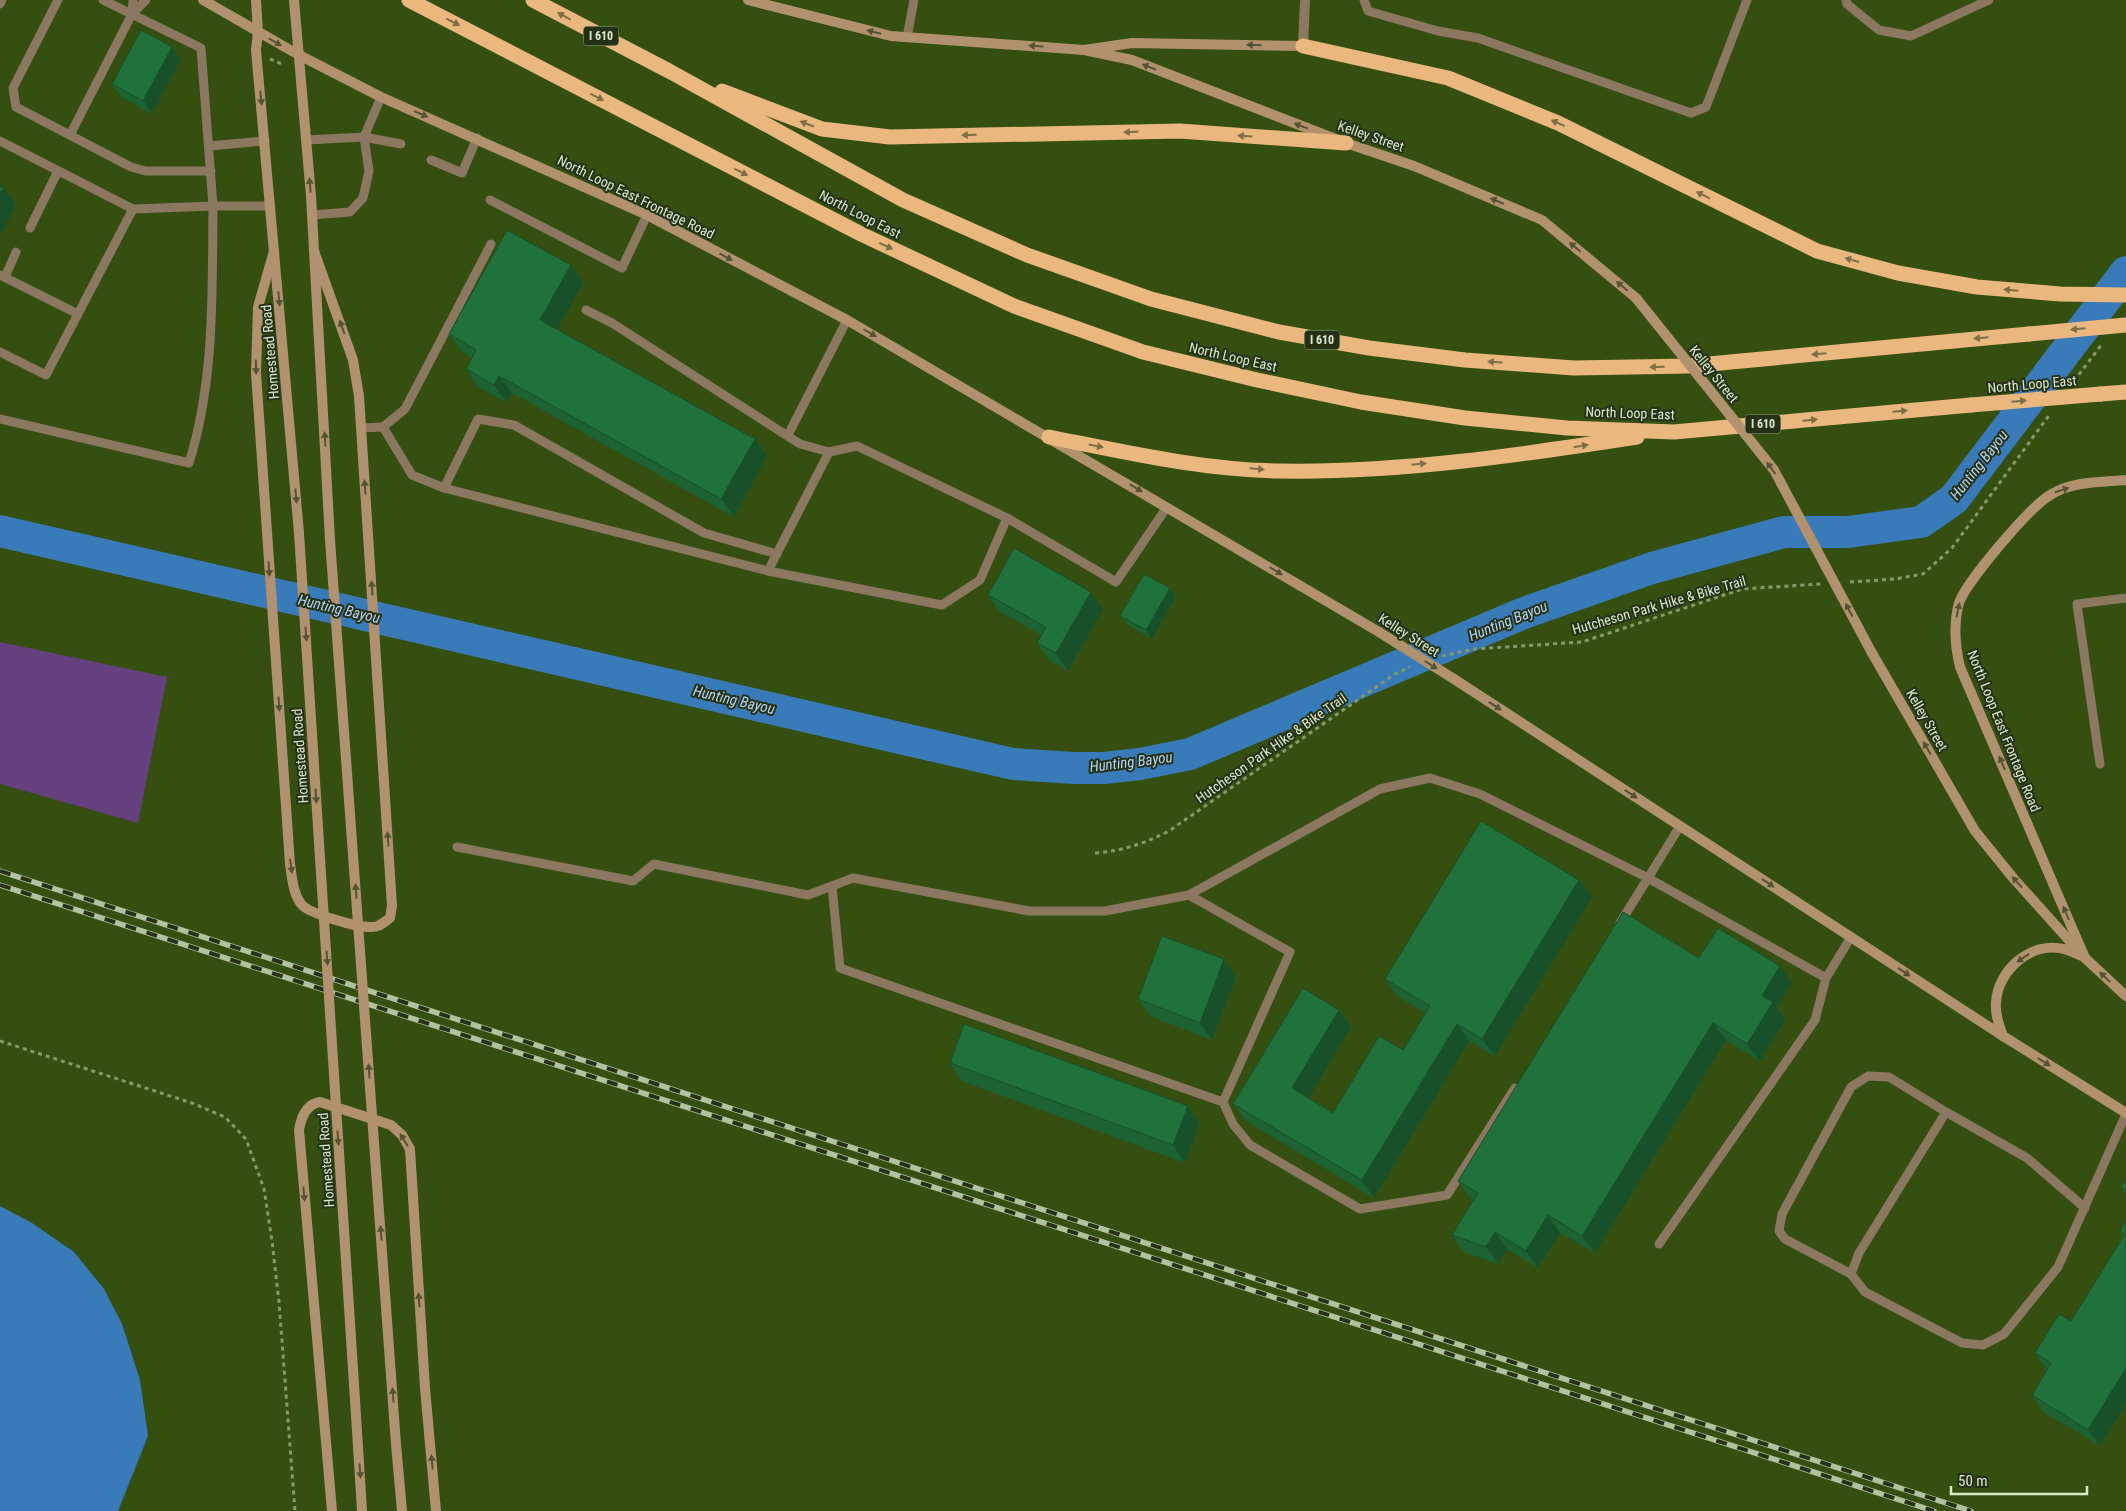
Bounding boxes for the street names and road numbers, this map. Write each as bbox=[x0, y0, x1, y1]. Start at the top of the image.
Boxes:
road number: I 610 bbox=[584, 27, 618, 46]
street label: Kelley Street bbox=[1336, 117, 1406, 155]
street label: North Loop East Frontage Road bbox=[555, 152, 717, 242]
street label: North Loop East bbox=[817, 187, 903, 241]
street label: Homestead Road bbox=[258, 304, 282, 400]
road number: I 610 bbox=[1304, 330, 1340, 350]
street label: North Loop East bbox=[1188, 339, 1278, 375]
street label: Kelley Street bbox=[1686, 342, 1742, 406]
street label: North Loop East bbox=[1987, 372, 2077, 396]
street label: North Loop East bbox=[1585, 403, 1675, 423]
road number: I 610 bbox=[1746, 414, 1780, 434]
street label: Hutcheson Park Hike & Bike Trail bbox=[1570, 572, 1748, 638]
street label: Kelley Street bbox=[1376, 610, 1442, 660]
street label: North Loop East Frontage Road bbox=[1964, 648, 2044, 814]
street label: Kelley Street bbox=[1903, 686, 1951, 754]
street label: Hutcheson Park Hike & Bike Trail bbox=[1193, 690, 1349, 806]
street label: Homestead Road bbox=[289, 708, 311, 804]
street label: Homestead Road bbox=[315, 1112, 337, 1208]

